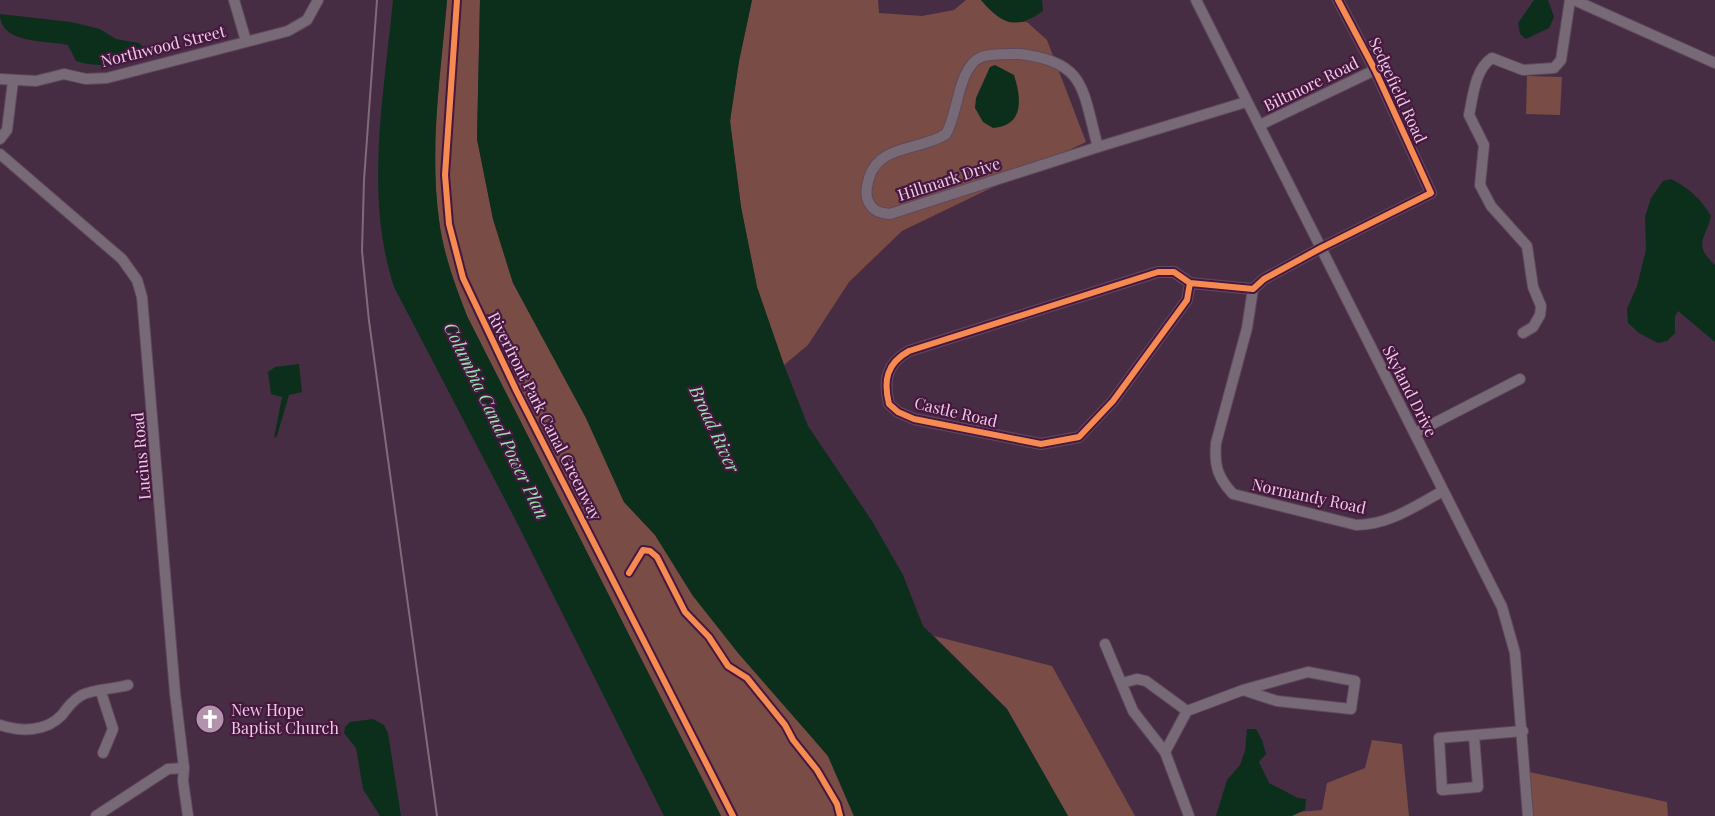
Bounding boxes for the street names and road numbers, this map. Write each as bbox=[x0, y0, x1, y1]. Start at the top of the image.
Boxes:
street label: Northwood Street bbox=[98, 20, 228, 71]
street label: Sedgefield Road bbox=[1365, 33, 1432, 146]
street label: Biltmore Road bbox=[1260, 52, 1362, 116]
street label: Hillmark Drive bbox=[895, 152, 1003, 205]
street label: Riverfront Park Canal Greenway bbox=[484, 308, 607, 524]
street label: Skyland Drive bbox=[1378, 342, 1442, 440]
street label: Castle Road bbox=[912, 392, 1000, 431]
street label: Lucius Road bbox=[126, 411, 155, 501]
street label: Normandy Road bbox=[1250, 473, 1368, 518]

